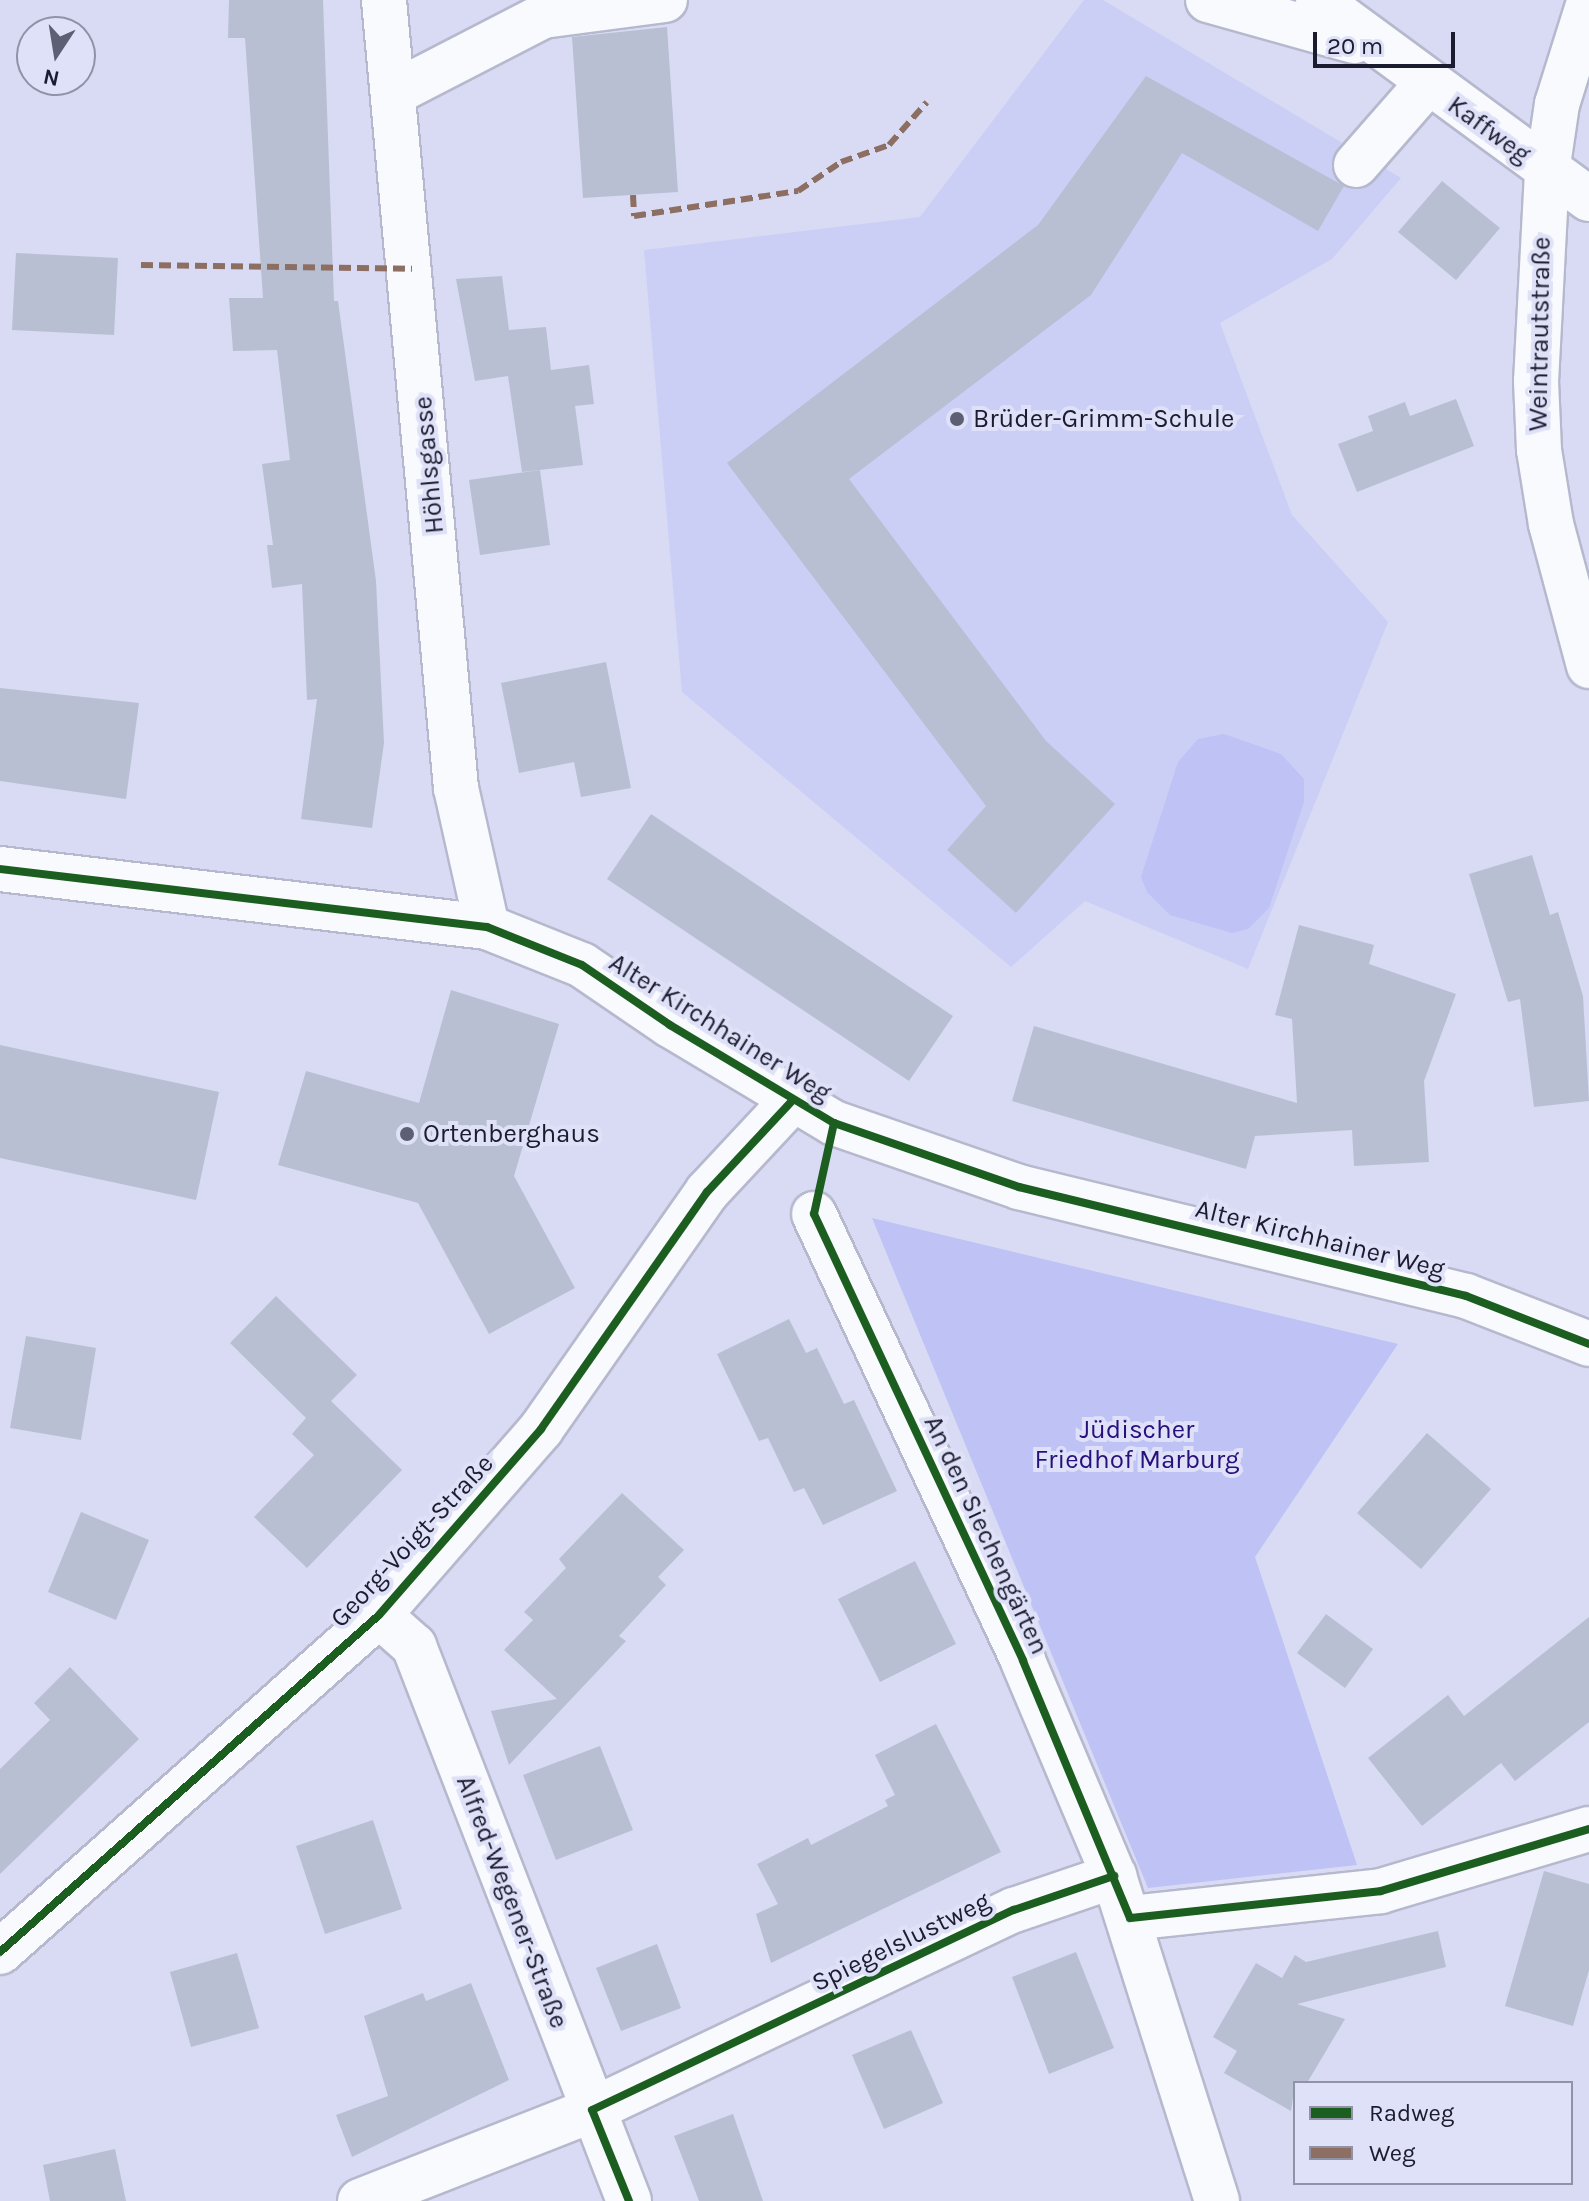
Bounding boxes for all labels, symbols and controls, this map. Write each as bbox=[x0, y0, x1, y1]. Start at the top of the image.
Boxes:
north arrow bbox=[16, 16, 96, 96]
scale bar bbox=[1317, 16, 1459, 66]
text: 20 m bbox=[1327, 32, 1383, 60]
text: N bbox=[41, 63, 62, 92]
street label: Kaffweg bbox=[1441, 90, 1537, 170]
street label: Weintrautstraße bbox=[1523, 236, 1557, 432]
street label: Höhlsgasse bbox=[407, 395, 451, 535]
place label: Brüder-Grimm-Schule bbox=[973, 403, 1234, 435]
marker: Brüder-Grimm-Schule bbox=[948, 410, 966, 428]
street label: Alter Kirchhainer Weg bbox=[603, 947, 837, 1109]
place label: Ortenberghaus bbox=[423, 1118, 600, 1150]
marker: Ortenberghaus bbox=[398, 1125, 416, 1143]
street label: Alter Kirchhainer Weg bbox=[1192, 1193, 1448, 1285]
street label: An den Siechengärten bbox=[917, 1411, 1055, 1659]
park label: Jüdischer Friedhof Marburg bbox=[1034, 1414, 1240, 1476]
street label: Georg-Voigt-Straße bbox=[324, 1448, 500, 1634]
street label: Alfred-Wegener-Straße bbox=[449, 1771, 575, 2033]
street label: Spiegelslustweg bbox=[807, 1885, 995, 1999]
legend bbox=[1293, 2081, 1573, 2185]
text: Radweg bbox=[1369, 2099, 1454, 2127]
text: Weg bbox=[1369, 2139, 1416, 2167]

